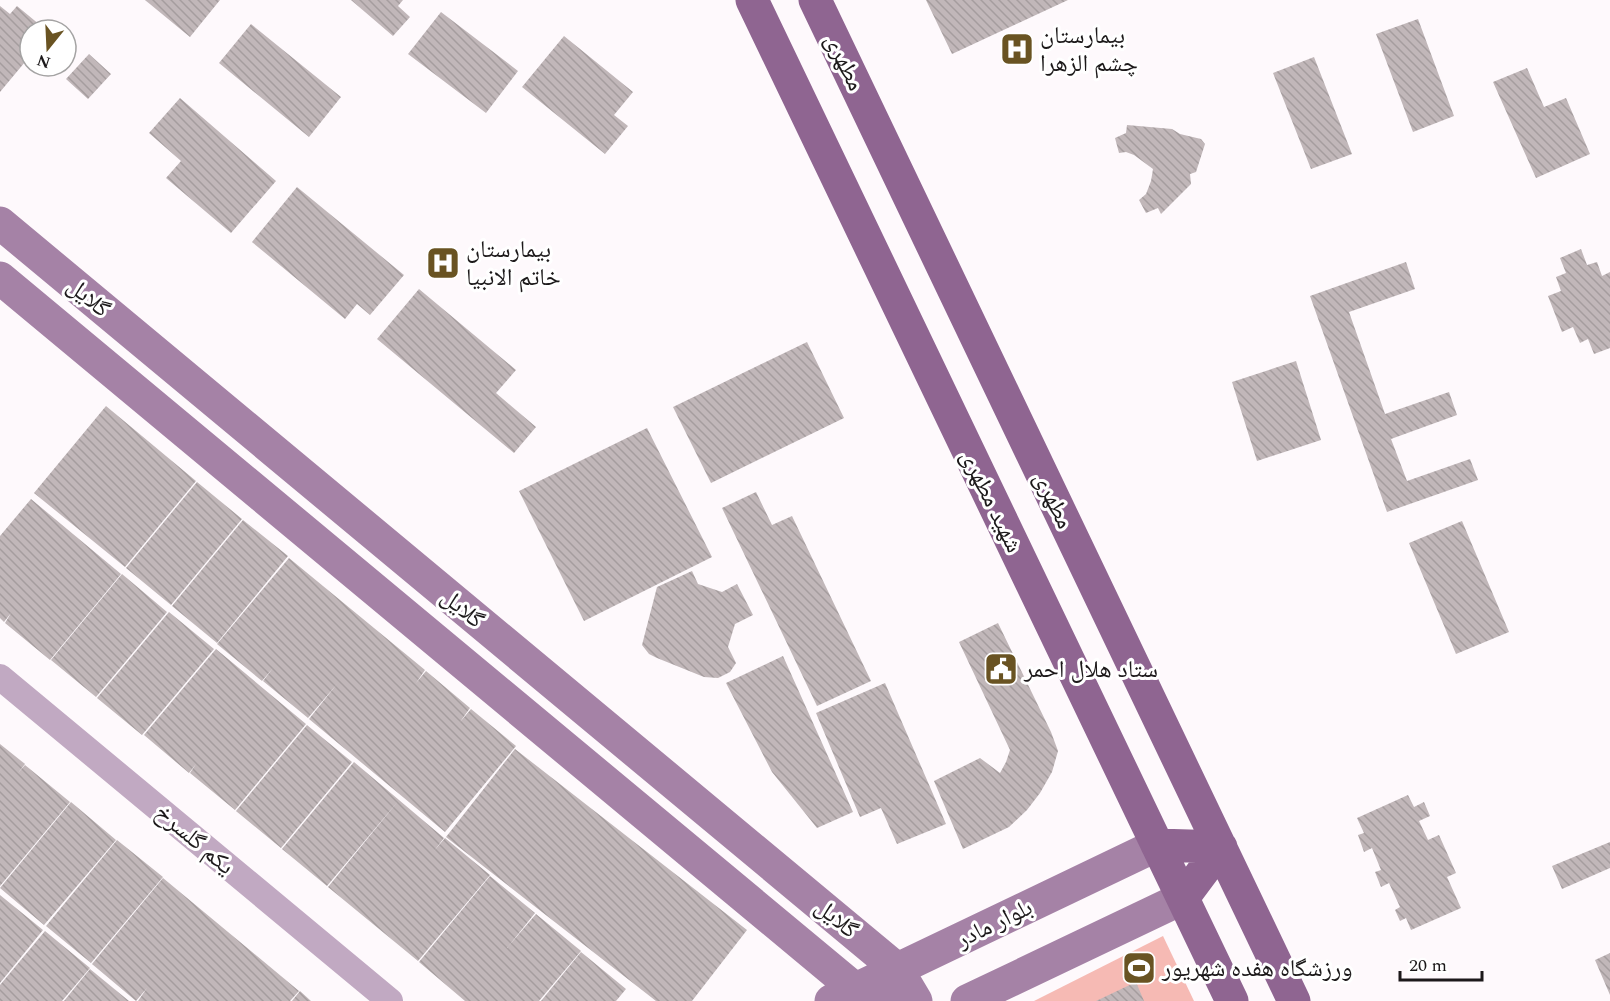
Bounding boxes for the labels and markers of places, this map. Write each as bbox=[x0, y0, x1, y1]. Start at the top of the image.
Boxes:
place label: بیمارستان چشم الزهرا bbox=[1040, 18, 1138, 82]
hospital icon: بیمارستان چشم الزهرا bbox=[999, 31, 1035, 67]
place label: بیمارستان خاتم الانبیا bbox=[466, 232, 561, 296]
hospital icon: بیمارستان خاتم الانبیا bbox=[425, 245, 461, 281]
public building icon: ستاد هلال احمر bbox=[983, 651, 1019, 687]
place label: ستاد هلال احمر bbox=[1023, 652, 1158, 688]
sports icon: ورزشگاه هفده شهریور bbox=[1121, 950, 1157, 986]
place label: ورزشگاه هفده شهریور bbox=[1161, 951, 1352, 987]

